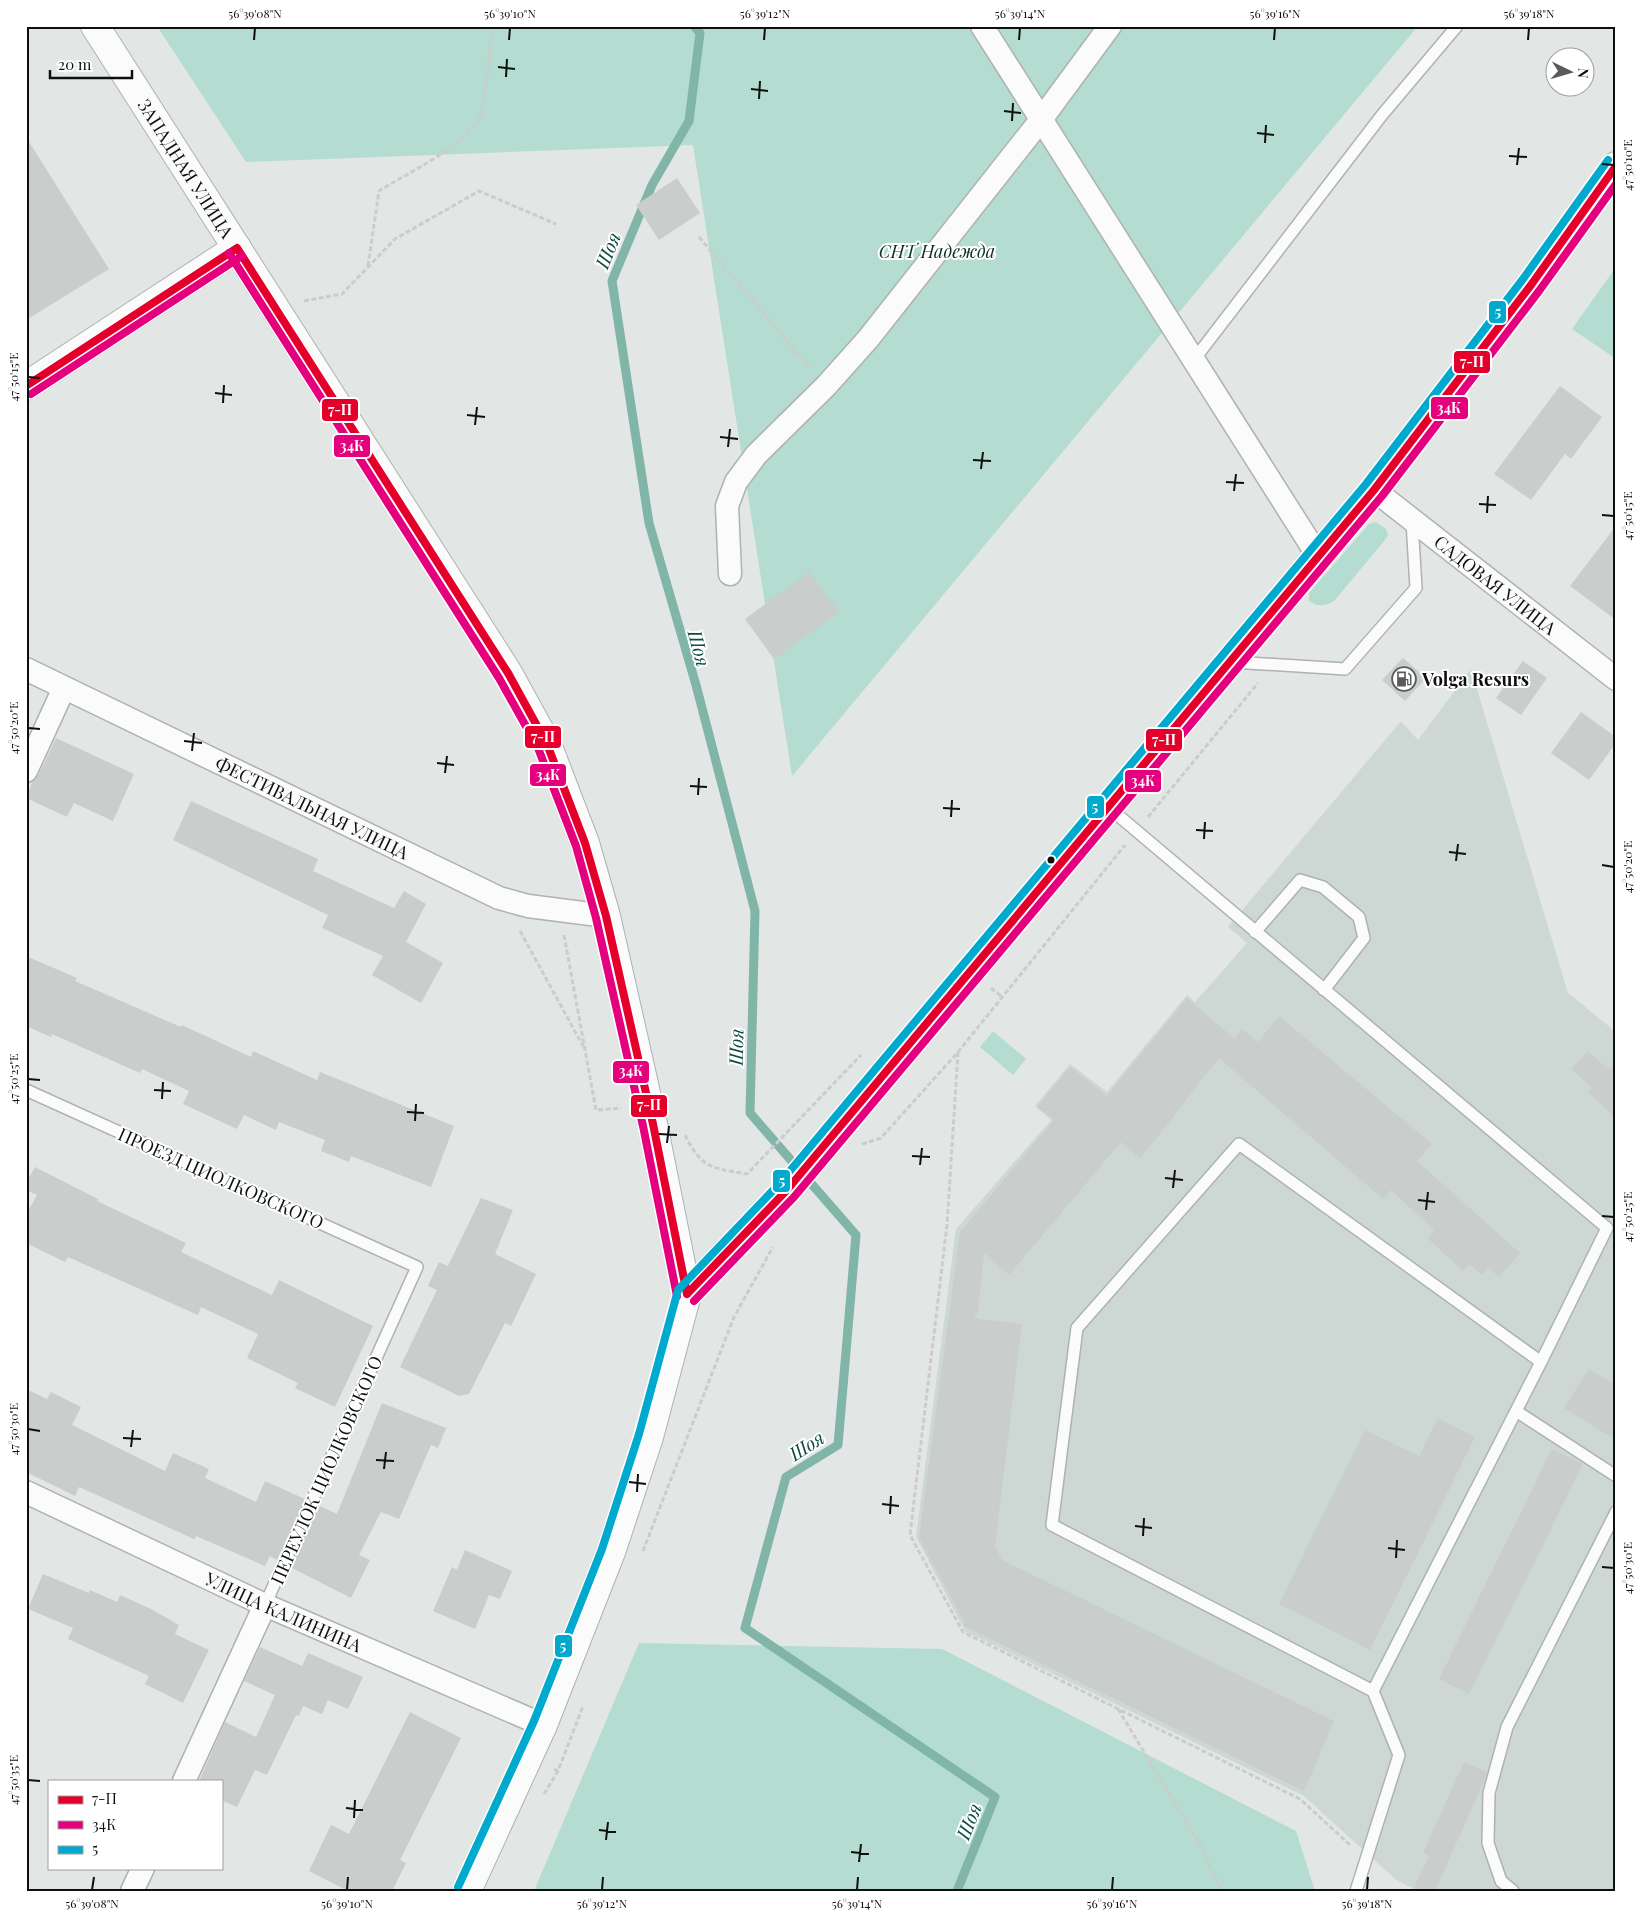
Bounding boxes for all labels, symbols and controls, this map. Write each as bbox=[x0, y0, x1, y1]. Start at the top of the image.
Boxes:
text: 56°39'08"N bbox=[228, 5, 282, 21]
text: 56°39'10"N bbox=[484, 5, 536, 21]
text: 56°39'12"N bbox=[740, 5, 791, 21]
text: 56°39'14"N bbox=[995, 5, 1046, 21]
text: 56°39'16"N bbox=[1250, 5, 1301, 21]
text: 56°39'18"N bbox=[1503, 5, 1555, 21]
scale bar bbox=[50, 48, 132, 80]
north arrow bbox=[1544, 48, 1594, 98]
text: 20 m bbox=[58, 54, 92, 74]
text: N bbox=[1574, 67, 1593, 79]
street label: ЗАПАДНАЯ УЛИЦА bbox=[133, 94, 240, 243]
text: 47°50'10"E bbox=[1619, 139, 1635, 191]
water label: Шоя bbox=[588, 228, 626, 273]
park label: СНТ Надежда bbox=[879, 239, 995, 263]
line badge: 5 bbox=[1488, 300, 1507, 324]
text: 5 bbox=[1495, 302, 1501, 321]
line badge: 7-П bbox=[1453, 350, 1491, 374]
text: 47°50'15"E bbox=[5, 352, 21, 402]
text: 7-П bbox=[1460, 352, 1484, 371]
line badge: 34К bbox=[1430, 396, 1469, 420]
line badge: 7-П bbox=[321, 398, 359, 422]
text: 34К bbox=[1437, 398, 1461, 417]
text: 7-П bbox=[328, 400, 352, 419]
line badge: 34К bbox=[333, 434, 371, 458]
text: 34К bbox=[340, 436, 364, 455]
text: 47°50'15"E bbox=[1619, 491, 1635, 541]
street label: САДОВАЯ УЛИЦА bbox=[1429, 530, 1562, 640]
water label: Шоя bbox=[682, 626, 717, 669]
fuel station icon: Volga Resurs bbox=[1391, 666, 1417, 692]
place label: Volga Resurs bbox=[1421, 667, 1529, 691]
text: 47°50'20"E bbox=[5, 702, 21, 754]
line badge: 7-П bbox=[524, 725, 562, 749]
text: 7-П bbox=[531, 727, 555, 746]
line badge: 7-П bbox=[1145, 728, 1183, 752]
text: 7-П bbox=[1152, 730, 1176, 749]
street label: ФЕСТИВАЛЬНАЯ УЛИЦА bbox=[212, 751, 413, 865]
line badge: 34К bbox=[529, 763, 567, 787]
text: 34К bbox=[536, 765, 560, 784]
line badge: 34К bbox=[1124, 769, 1162, 793]
text: 34К bbox=[1131, 771, 1155, 790]
line badge: 5 bbox=[1086, 795, 1105, 819]
text: 5 bbox=[1092, 797, 1098, 816]
text: 47°50'20"E bbox=[1619, 841, 1635, 893]
unlabelled marker bbox=[1046, 855, 1056, 865]
water label: Шоя bbox=[722, 1028, 748, 1067]
text: 47°50'25"E bbox=[5, 1054, 21, 1104]
line badge: 34К bbox=[612, 1060, 650, 1084]
text: 34К bbox=[619, 1061, 643, 1080]
line badge: 7-П bbox=[630, 1094, 668, 1118]
text: 7-П bbox=[637, 1095, 661, 1114]
street label: ПРОЕЗД ЦИОЛКОВСКОГО bbox=[114, 1122, 328, 1234]
line badge: 5 bbox=[772, 1169, 791, 1193]
text: 5 bbox=[779, 1171, 785, 1190]
text: 47°50'25"E bbox=[1619, 1192, 1635, 1242]
street label: ПЕРЕУЛОК ЦИОЛКОВСКОГО bbox=[265, 1352, 387, 1588]
text: 47°50'30"E bbox=[5, 1403, 21, 1455]
water label: Шоя bbox=[783, 1424, 829, 1467]
text: 47°50'30"E bbox=[1619, 1542, 1635, 1594]
street label: УЛИЦА КАЛИНИНА bbox=[200, 1566, 366, 1658]
line badge: 5 bbox=[554, 1634, 573, 1658]
text: 5 bbox=[560, 1636, 566, 1655]
text: 47°50'35"E bbox=[5, 1755, 21, 1805]
legend bbox=[48, 1780, 222, 1870]
text: 7-П bbox=[92, 1788, 117, 1808]
water label: Шоя bbox=[949, 1799, 987, 1844]
text: 34К bbox=[92, 1814, 116, 1834]
text: 5 bbox=[92, 1838, 98, 1858]
text: 56°39'08"N bbox=[65, 1895, 119, 1911]
text: 56°39'10"N bbox=[321, 1895, 373, 1911]
text: 56°39'12"N bbox=[577, 1895, 628, 1911]
text: 56°39'14"N bbox=[832, 1895, 883, 1911]
text: 56°39'16"N bbox=[1087, 1895, 1138, 1911]
text: 56°39'18"N bbox=[1341, 1895, 1393, 1911]

